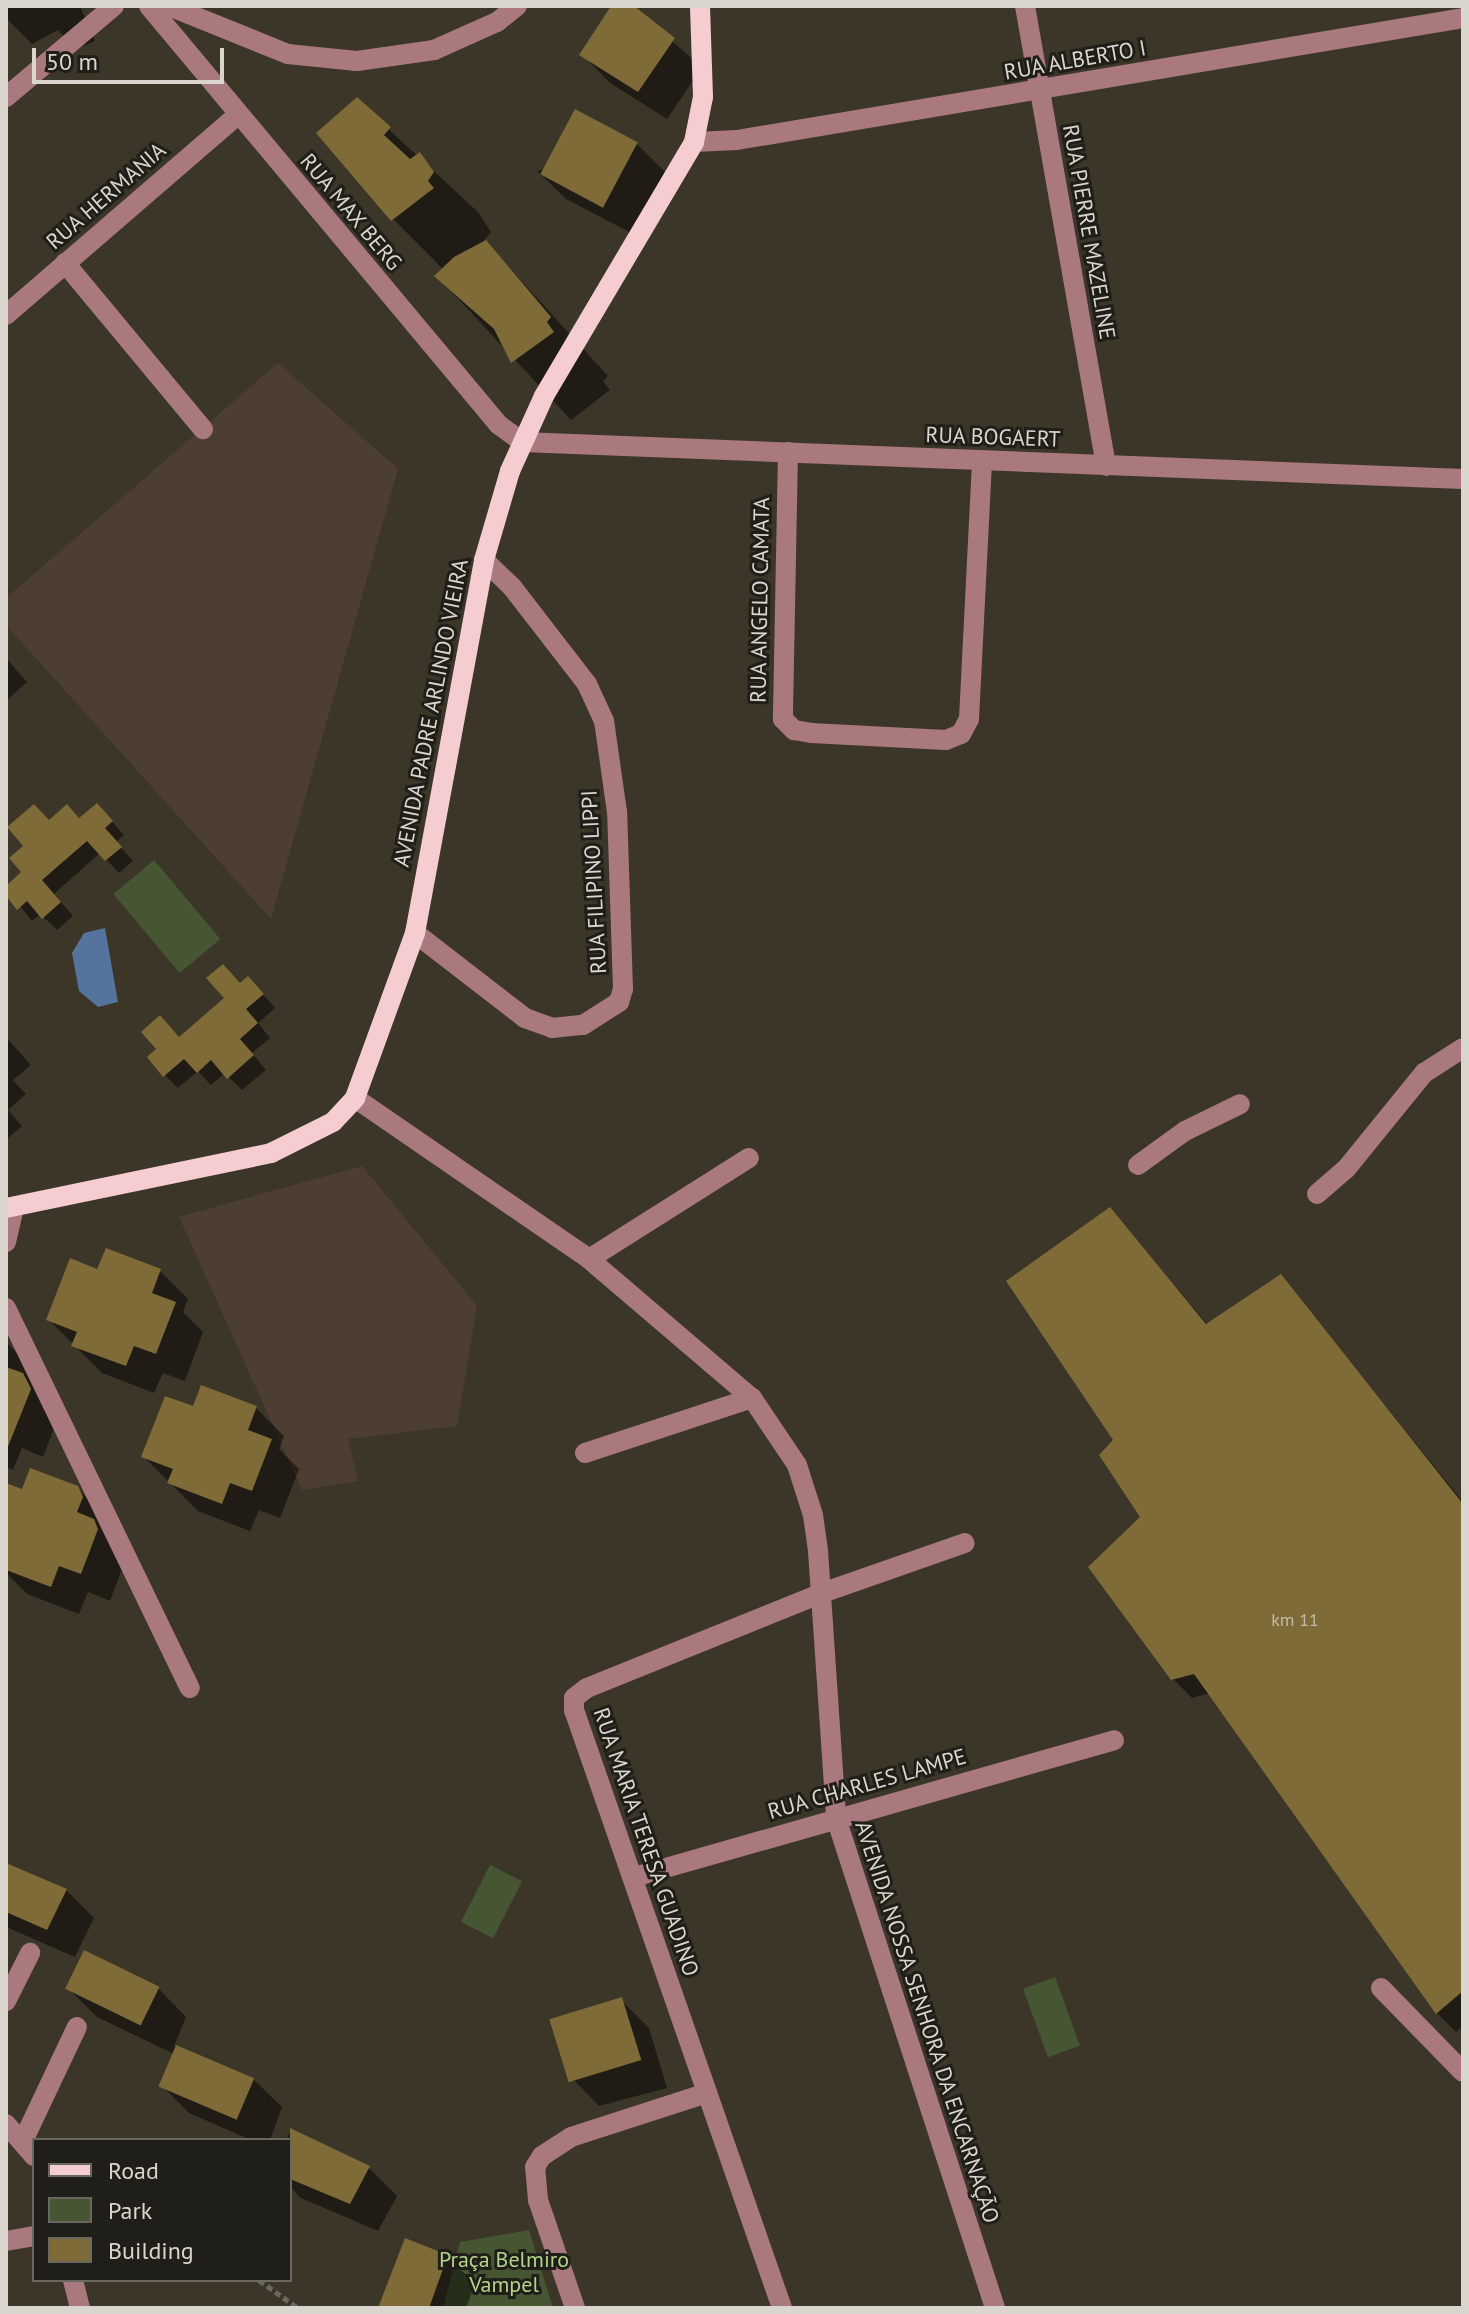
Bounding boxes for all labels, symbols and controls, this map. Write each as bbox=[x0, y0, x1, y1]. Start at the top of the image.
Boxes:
scale bar bbox=[36, 32, 228, 82]
street label: RUA ALBERTO I bbox=[1001, 34, 1149, 86]
text: 50 m bbox=[46, 46, 98, 77]
street label: RUA PIERRE MAZELINE bbox=[1057, 122, 1121, 342]
street label: RUA HERMANIA bbox=[41, 137, 171, 255]
street label: RUA MAX BERG bbox=[294, 148, 408, 276]
street label: RUA BOGAERT bbox=[925, 421, 1061, 453]
street label: RUA ANGELO CAMATA bbox=[745, 496, 775, 704]
street label: AVENIDA PADRE ARLINDO VIEIRA bbox=[388, 556, 474, 870]
street label: RUA FILIPINO LIPPI bbox=[576, 789, 612, 975]
house number: km 11 bbox=[1271, 1609, 1319, 1631]
street label: RUA MARIA TERESA GUADINO bbox=[587, 1703, 705, 1981]
street label: RUA CHARLES LAMPE bbox=[764, 1743, 970, 1825]
street label: AVENIDA NOSSA SENHORA DA ENCARNAÇÃO bbox=[849, 1816, 1005, 2228]
legend bbox=[32, 2138, 292, 2282]
text: Road bbox=[108, 2155, 159, 2186]
text: Park bbox=[108, 2195, 152, 2226]
text: Building bbox=[108, 2235, 194, 2266]
park label: Praça Belmiro Vampel bbox=[439, 2246, 569, 2298]

